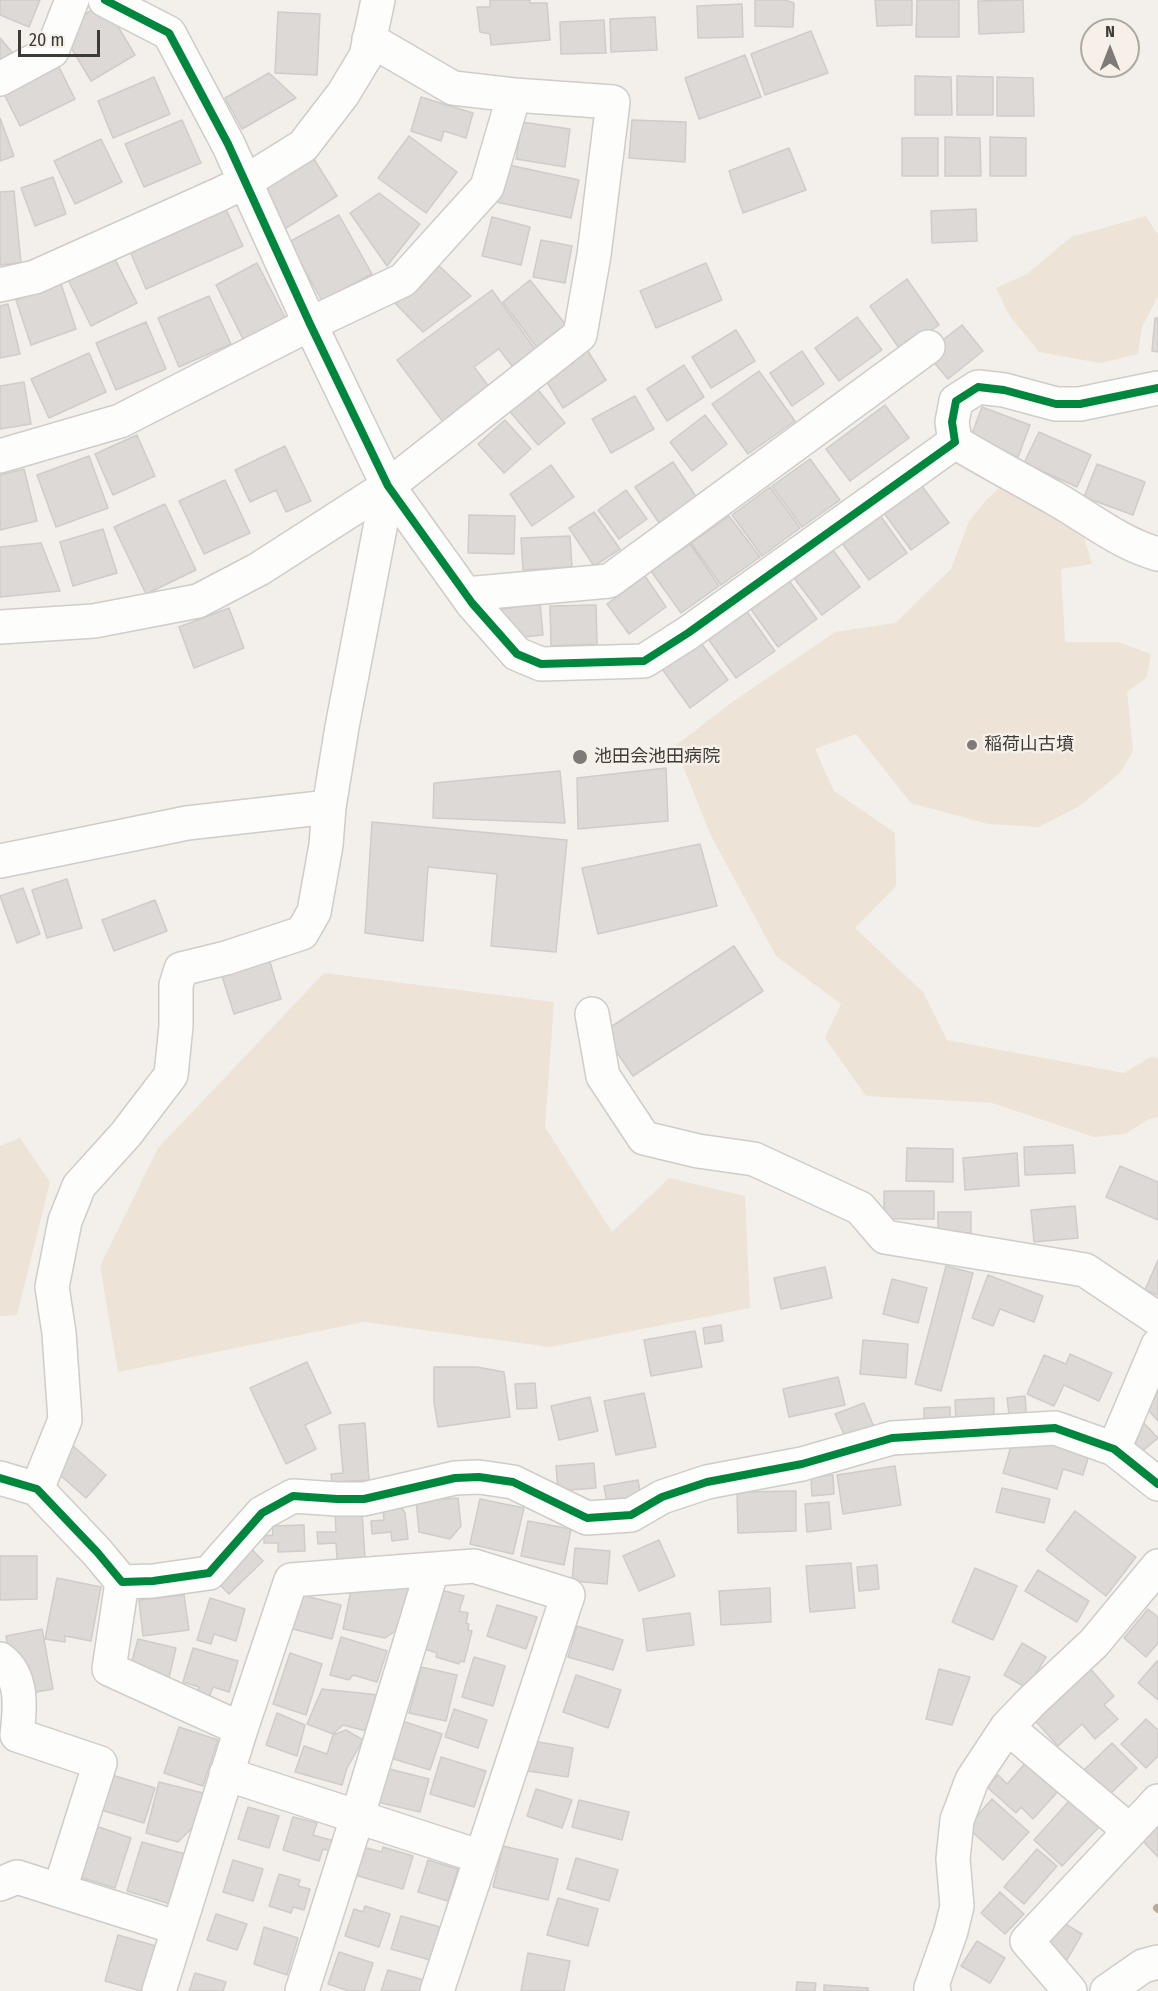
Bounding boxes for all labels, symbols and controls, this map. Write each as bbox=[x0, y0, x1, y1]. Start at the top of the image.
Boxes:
scale bar bbox=[21, 18, 104, 56]
north arrow bbox=[1080, 18, 1140, 78]
text: N bbox=[1105, 22, 1115, 41]
text: 20 m bbox=[29, 29, 64, 51]
place label: 稲荷山古墳 bbox=[984, 734, 1074, 756]
marker: 稲荷山古墳 bbox=[965, 738, 979, 752]
place label: 池田会池田病院 bbox=[594, 746, 720, 768]
marker: 池田会池田病院 bbox=[571, 748, 589, 766]

